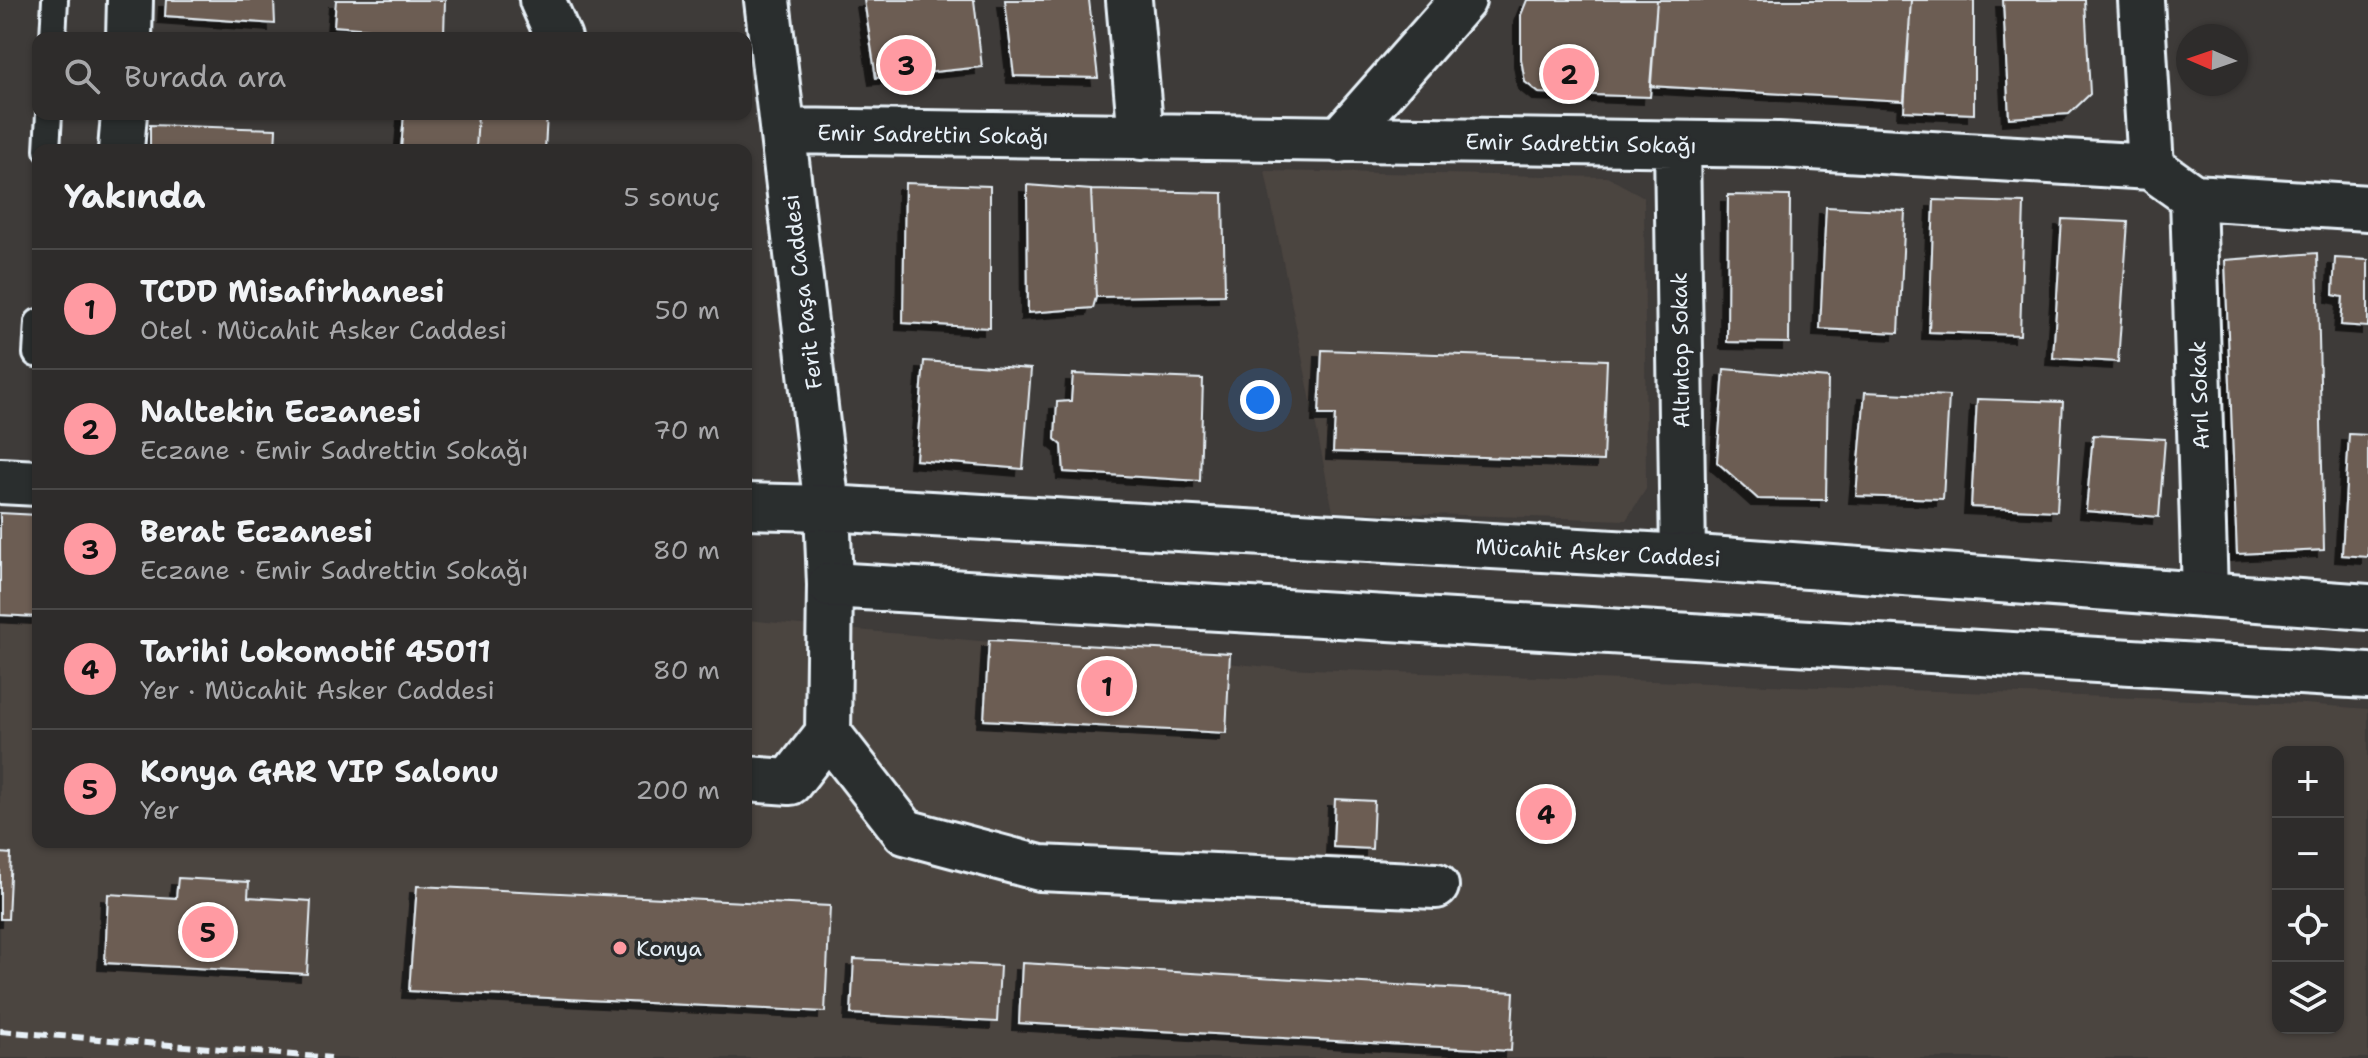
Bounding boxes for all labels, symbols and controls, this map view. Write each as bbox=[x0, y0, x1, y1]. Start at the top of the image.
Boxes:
north arrow bbox=[2176, 24, 2248, 96]
search box bbox=[32, 32, 752, 120]
pin: 3 bbox=[880, 35, 932, 95]
pin: 2 bbox=[1543, 44, 1595, 104]
icon: search bbox=[60, 54, 104, 98]
text: Burada ara bbox=[124, 56, 286, 97]
street label: Emir Sadrettin Sokağı bbox=[817, 118, 1049, 151]
street label: Emir Sadrettin Sokağı bbox=[1465, 127, 1697, 160]
text: Yakında bbox=[64, 173, 206, 219]
text: 5 sonuç bbox=[623, 179, 720, 214]
street label: Ferit Paşa Caddesi bbox=[776, 193, 829, 391]
text: TCDD Misafirhanesi bbox=[140, 271, 444, 312]
street label: Altıntop Sokak bbox=[1665, 272, 1696, 428]
text: 1 bbox=[84, 292, 96, 327]
text: 50 m bbox=[655, 292, 720, 327]
text: Otel · Mücahit Asker Caddesi bbox=[140, 312, 507, 347]
street label: Arıl Sokak bbox=[2183, 340, 2216, 450]
your location bbox=[1240, 380, 1280, 420]
text: Naltekin Eczanesi bbox=[140, 391, 421, 432]
text: 2 bbox=[81, 412, 99, 447]
text: 70 m bbox=[653, 412, 720, 447]
text: Eczane · Emir Sadrettin Sokağı bbox=[140, 432, 529, 467]
text: Berat Eczanesi bbox=[140, 511, 373, 552]
text: 3 bbox=[81, 532, 99, 567]
text: 80 m bbox=[653, 532, 720, 567]
street label: Mücahit Asker Caddesi bbox=[1475, 532, 1721, 573]
text: Eczane · Emir Sadrettin Sokağı bbox=[140, 552, 529, 587]
text: Tarihi Lokomotif 45011 bbox=[140, 631, 491, 672]
text: 4 bbox=[81, 652, 99, 687]
text: 80 m bbox=[653, 652, 720, 687]
pin: 1 bbox=[1081, 656, 1133, 716]
text: Yer · Mücahit Asker Caddesi bbox=[140, 672, 495, 707]
map controls bbox=[2272, 746, 2344, 1034]
button: + bbox=[2272, 746, 2344, 818]
text: Konya GAR VIP Salonu bbox=[140, 751, 499, 792]
text: 5 bbox=[82, 772, 98, 807]
text: 200 m bbox=[635, 772, 720, 807]
pin: 4 bbox=[1520, 784, 1572, 844]
text: Yer bbox=[140, 792, 180, 827]
button: − bbox=[2272, 818, 2344, 890]
button: locate bbox=[2272, 890, 2344, 962]
pin: 5 bbox=[182, 902, 234, 962]
place label: Konya bbox=[636, 934, 702, 963]
marker: Konya bbox=[611, 939, 629, 957]
button: layers bbox=[2272, 962, 2344, 1034]

